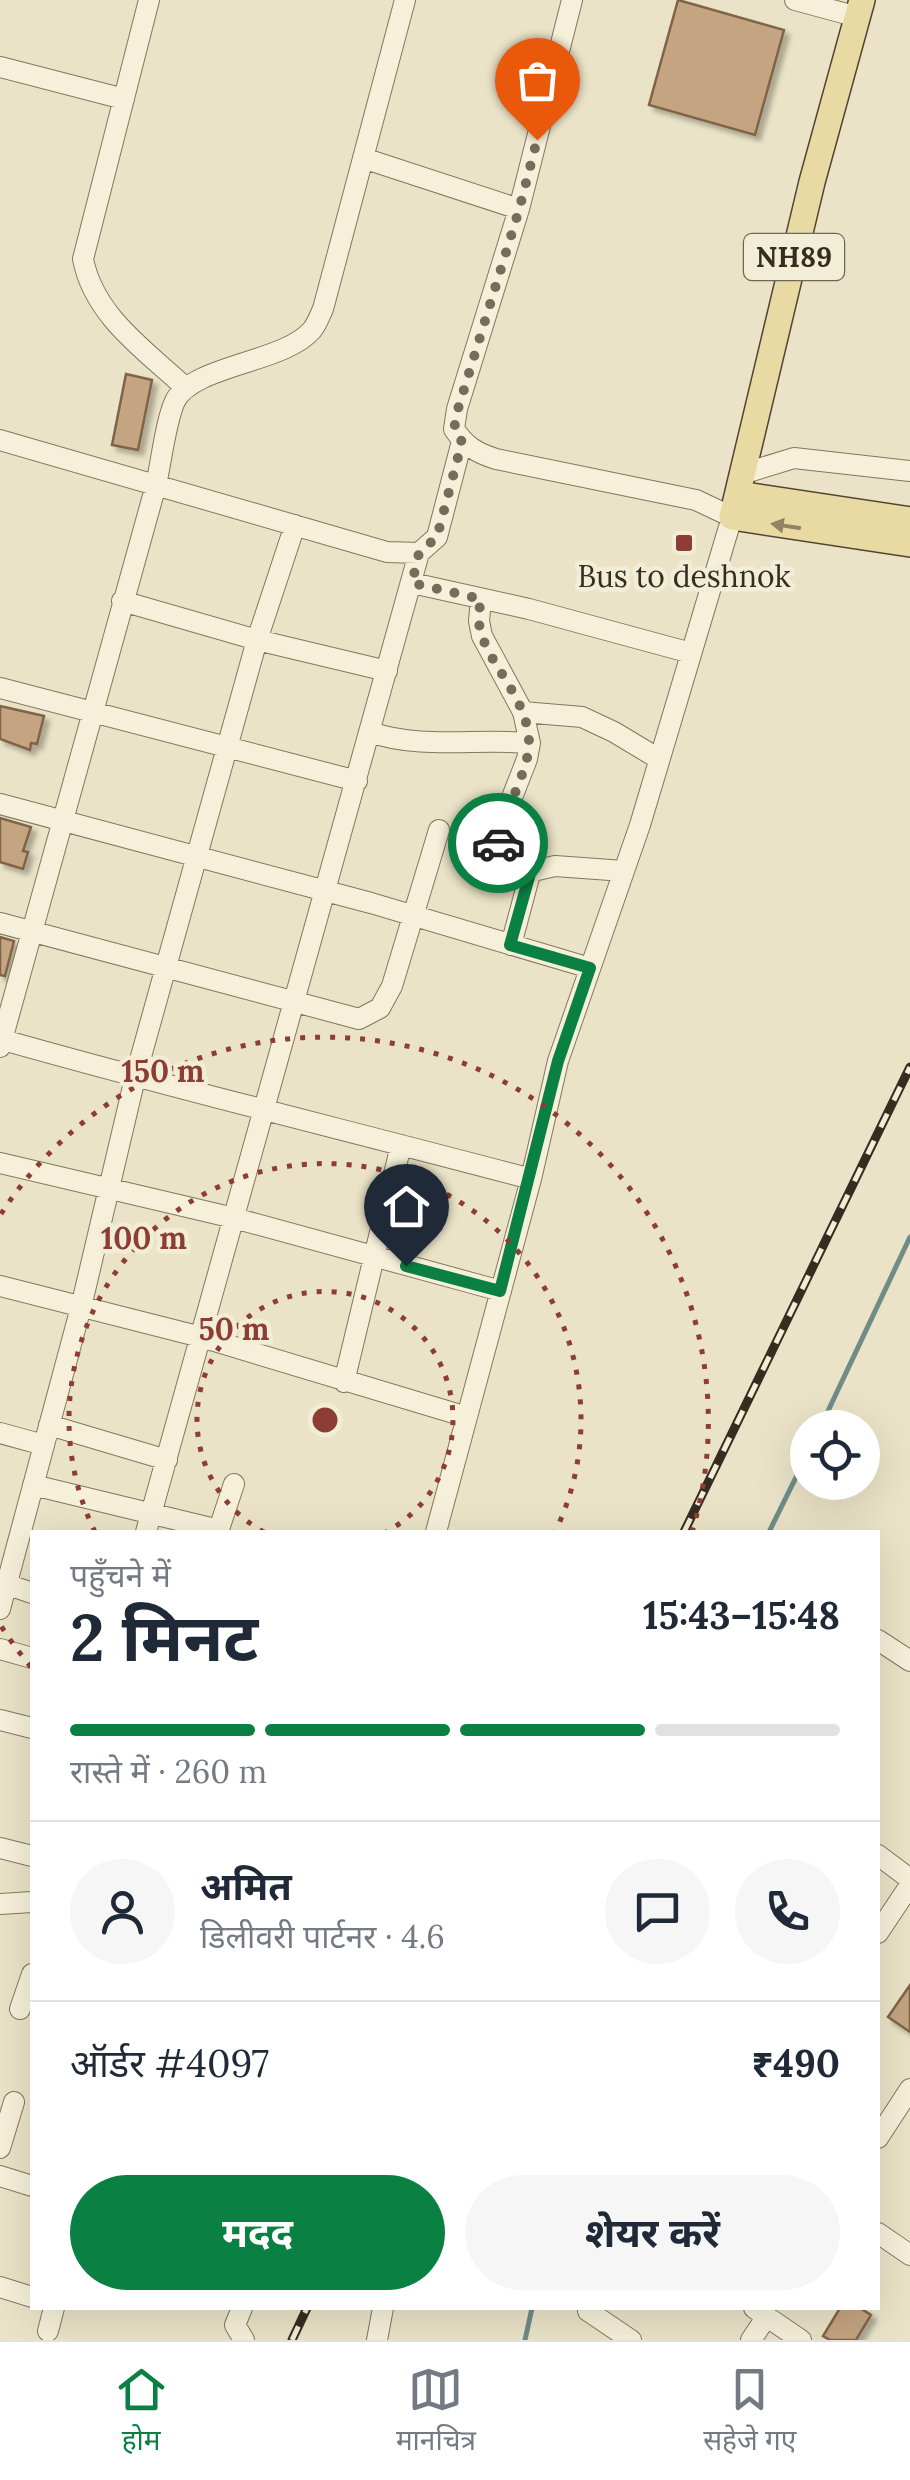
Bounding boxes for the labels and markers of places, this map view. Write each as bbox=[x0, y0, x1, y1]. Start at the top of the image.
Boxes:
pin bbox=[495, 38, 580, 141]
marker: Bus to deshnok bbox=[673, 532, 695, 554]
place label: Bus to deshnok bbox=[577, 557, 791, 595]
pin bbox=[364, 1164, 449, 1267]
centre of rings bbox=[307, 1402, 343, 1438]

